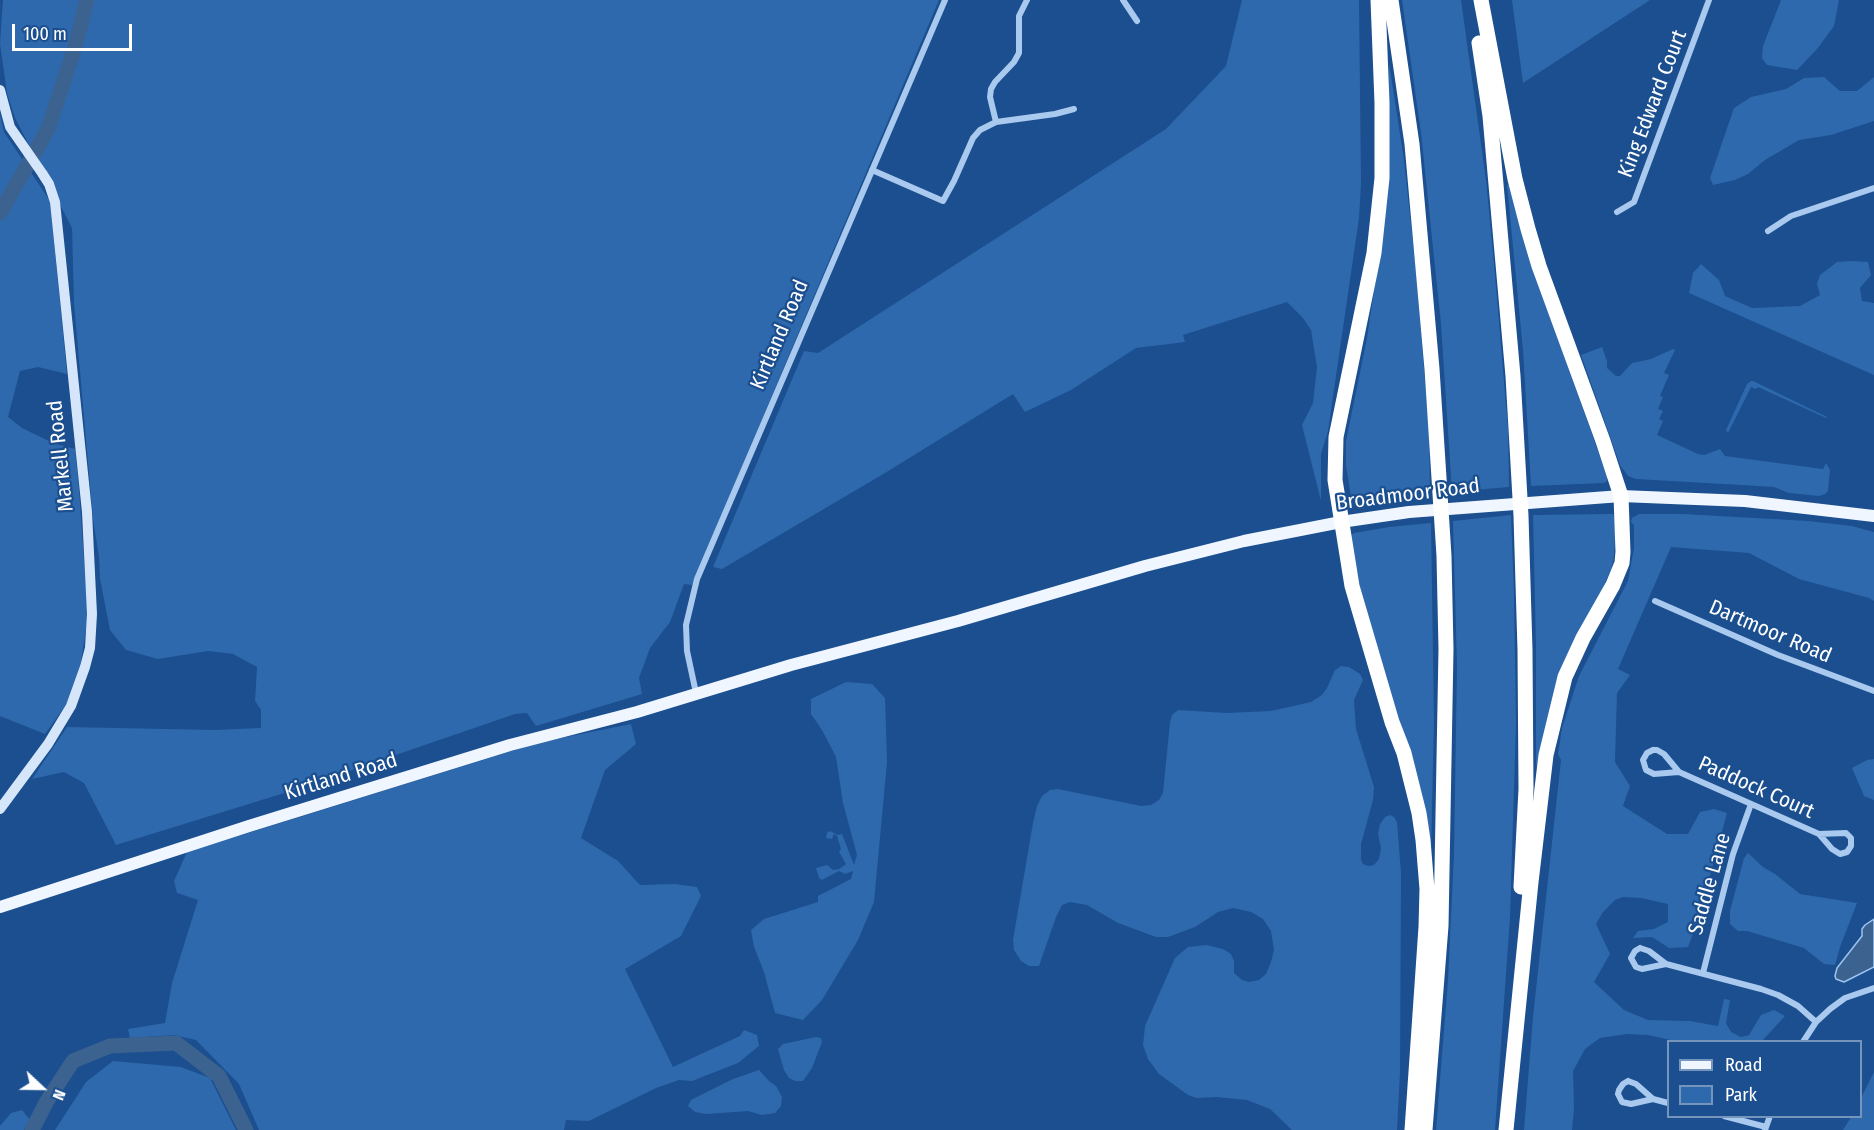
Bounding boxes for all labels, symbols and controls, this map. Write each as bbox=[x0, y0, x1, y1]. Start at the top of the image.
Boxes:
scale bar bbox=[15, 12, 135, 50]
text: 100 m bbox=[23, 23, 67, 45]
street label: King Edward Court bbox=[1613, 27, 1693, 181]
street label: Kirtland Road bbox=[746, 276, 814, 394]
street label: Markell Road bbox=[43, 399, 79, 513]
street label: Broadmoor Road bbox=[1335, 474, 1481, 516]
street label: Dartmoor Road bbox=[1705, 595, 1835, 669]
street label: Kirtland Road bbox=[281, 748, 401, 806]
street label: Paddock Court bbox=[1694, 751, 1818, 825]
street label: Saddle Lane bbox=[1683, 830, 1737, 938]
legend bbox=[1667, 1040, 1862, 1118]
text: Road bbox=[1725, 1054, 1762, 1076]
north arrow bbox=[12, 1058, 72, 1118]
text: Park bbox=[1725, 1084, 1757, 1106]
text: N bbox=[49, 1087, 70, 1103]

